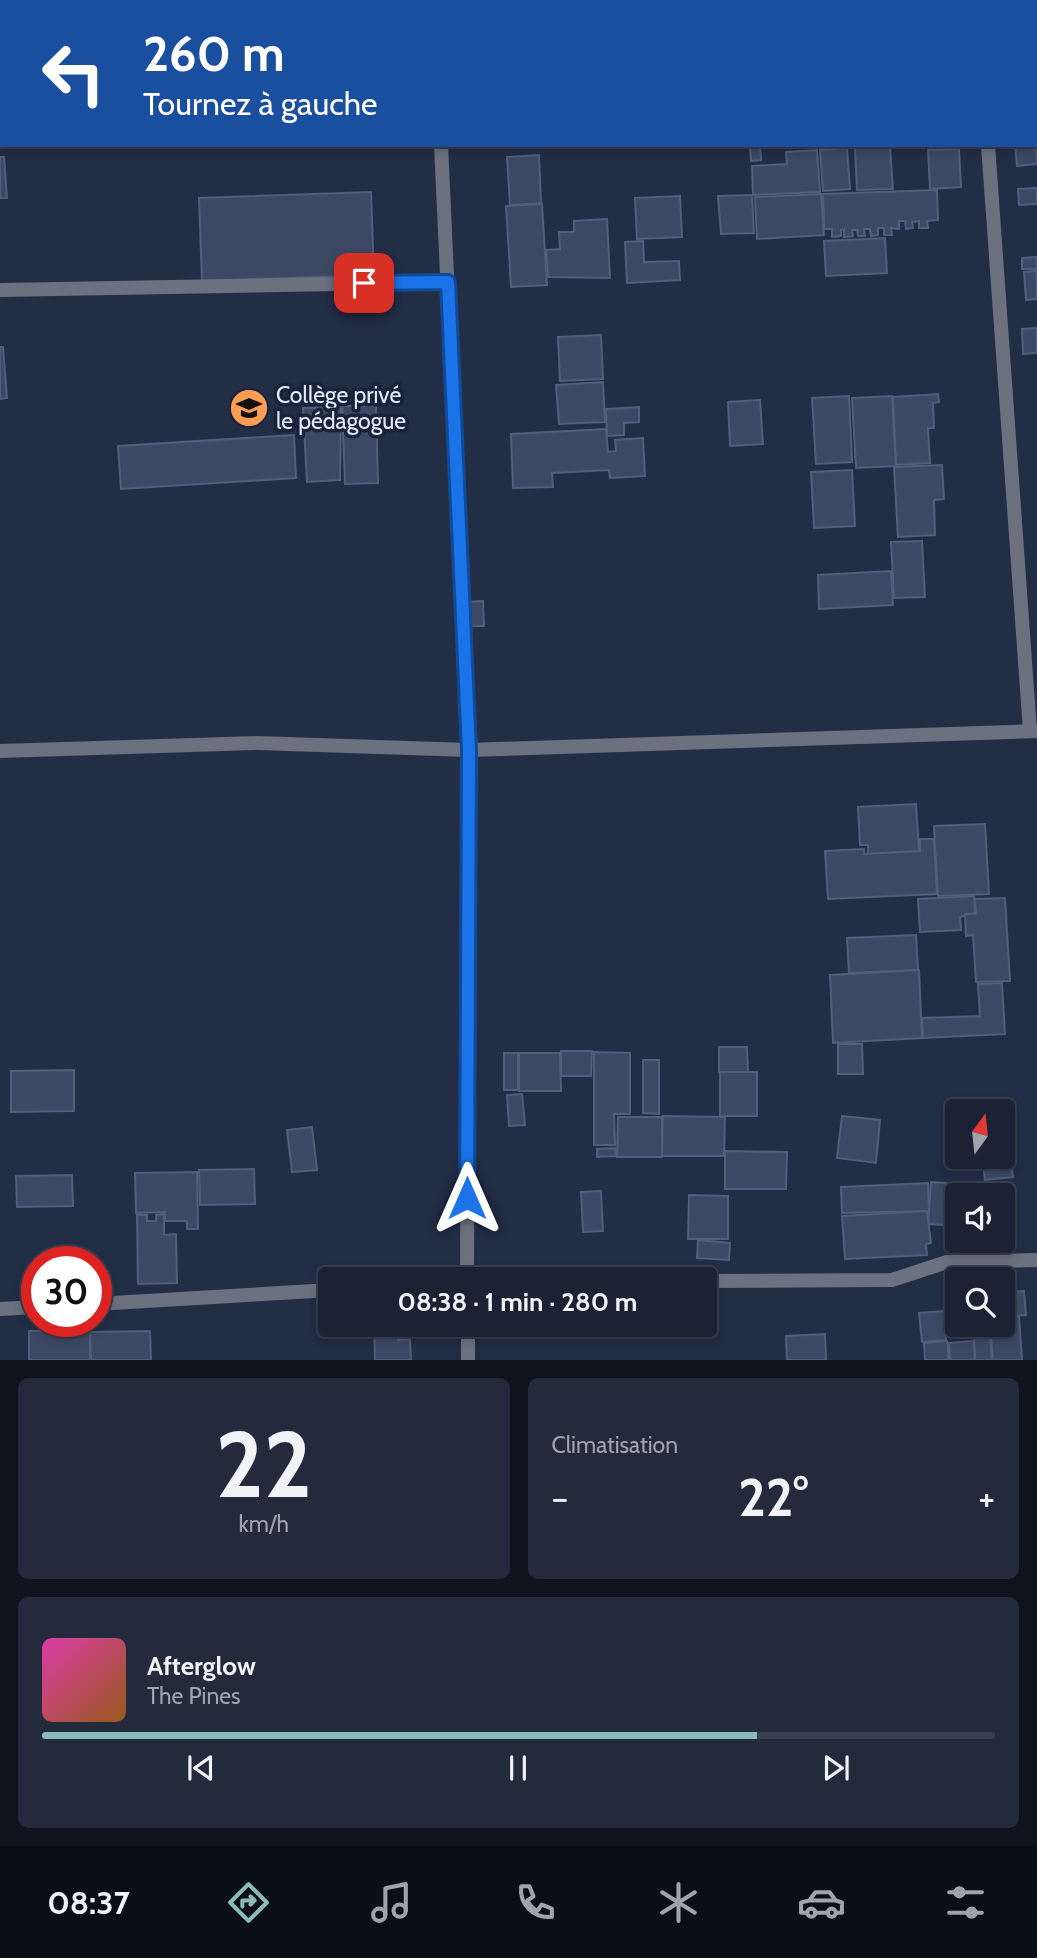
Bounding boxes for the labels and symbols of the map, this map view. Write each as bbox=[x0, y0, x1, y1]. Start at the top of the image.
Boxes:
pin bbox=[334, 253, 394, 313]
place label: Collège privé le pédagogue bbox=[276, 381, 406, 435]
school or university icon: Collège privé le pédagogue bbox=[228, 387, 270, 429]
north arrow bbox=[945, 1099, 1015, 1169]
position arrow bbox=[430, 1161, 504, 1235]
speed limit sign: 30 bbox=[21, 1246, 112, 1337]

